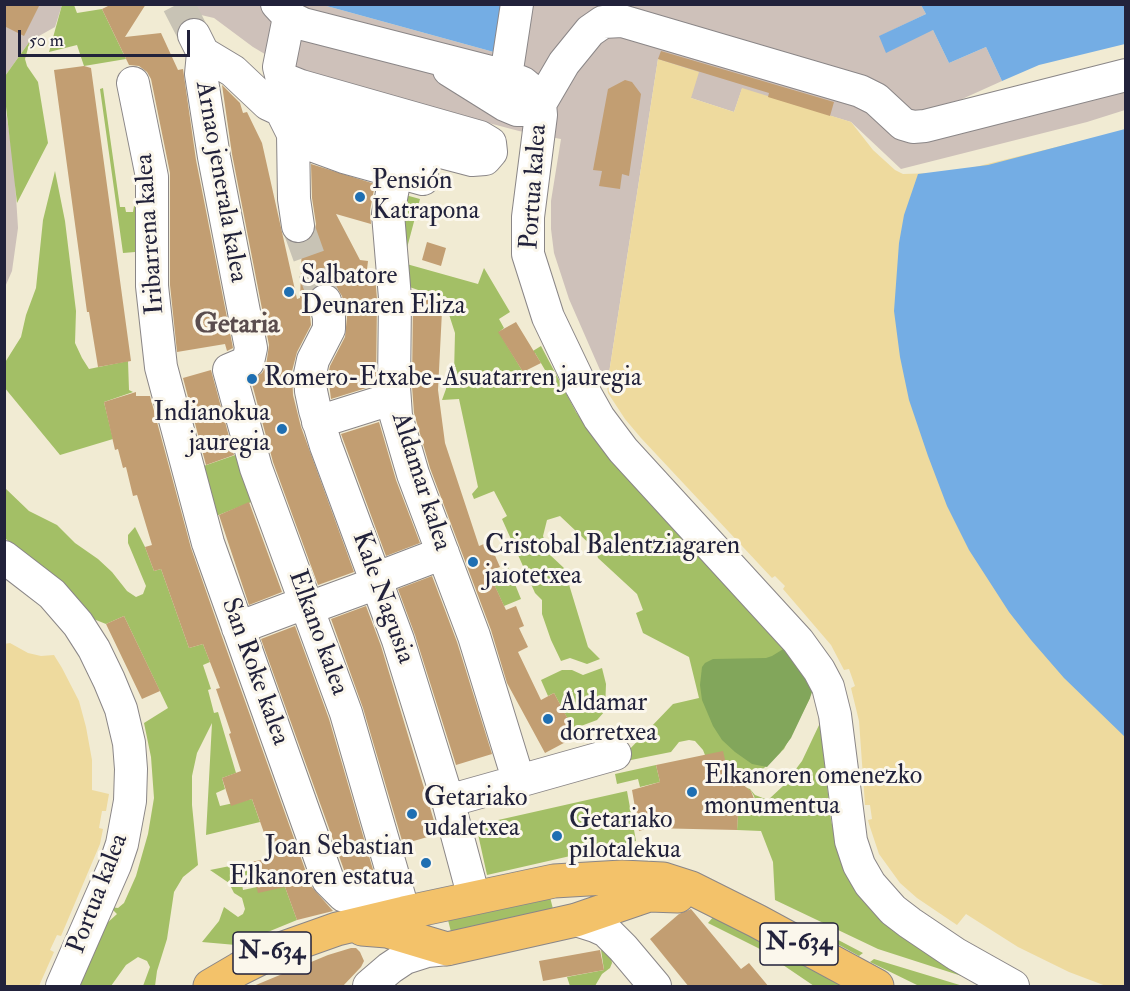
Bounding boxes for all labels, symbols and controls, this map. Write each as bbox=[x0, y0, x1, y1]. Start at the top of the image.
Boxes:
scale bar bbox=[21, 18, 194, 56]
text: 50 m bbox=[29, 29, 64, 52]
street label: Arnao jenerala kalea bbox=[187, 79, 253, 285]
street label: Portua kalea bbox=[515, 123, 555, 251]
street label: Iribarrena kalea bbox=[130, 153, 172, 315]
place label: Pensión Katrapona bbox=[372, 166, 479, 228]
marker: Pensión Katrapona bbox=[353, 190, 367, 204]
place label: Salbatore Deunaren Eliza bbox=[301, 261, 466, 322]
marker: Salbatore Deunaren Eliza bbox=[282, 285, 296, 299]
district label: Getaria bbox=[194, 309, 280, 343]
place label: Romero-Etxabe-Asuatarren jauregia bbox=[264, 363, 642, 395]
marker: Romero-Etxabe-Asuatarren jauregia bbox=[245, 372, 259, 386]
place label: Indianokua jauregia bbox=[154, 398, 270, 460]
street label: Aldamar kalea bbox=[383, 409, 457, 555]
marker: Indianokua jauregia bbox=[275, 422, 289, 436]
street label: Kale Nagusia bbox=[344, 528, 420, 668]
place label: Cristobal Balentziagaren jaiotetxea bbox=[485, 531, 740, 592]
marker: Cristobal Balentziagaren jaiotetxea bbox=[466, 555, 480, 569]
street label: Elkano kalea bbox=[280, 566, 354, 700]
street label: San Roke kalea bbox=[213, 594, 295, 750]
place label: Aldamar dorretxea bbox=[560, 688, 657, 750]
marker: Aldamar dorretxea bbox=[541, 712, 555, 726]
place label: Elkanoren omenezko monumentua bbox=[704, 761, 922, 822]
place label: Getariako udaletxea bbox=[424, 783, 528, 844]
marker: Elkanoren omenezko monumentua bbox=[685, 785, 699, 799]
place label: Getariako pilotalekua bbox=[569, 805, 681, 867]
marker: Getariako udaletxea bbox=[405, 807, 419, 821]
marker: Getariako pilotalekua bbox=[550, 829, 564, 843]
street label: Portua kalea bbox=[62, 830, 136, 958]
place label: Joan Sebastian Elkanoren estatua bbox=[229, 832, 414, 894]
marker: Joan Sebastian Elkanoren estatua bbox=[419, 856, 433, 870]
road number: N-634 bbox=[760, 923, 838, 965]
road number: N-634 bbox=[233, 932, 311, 974]

